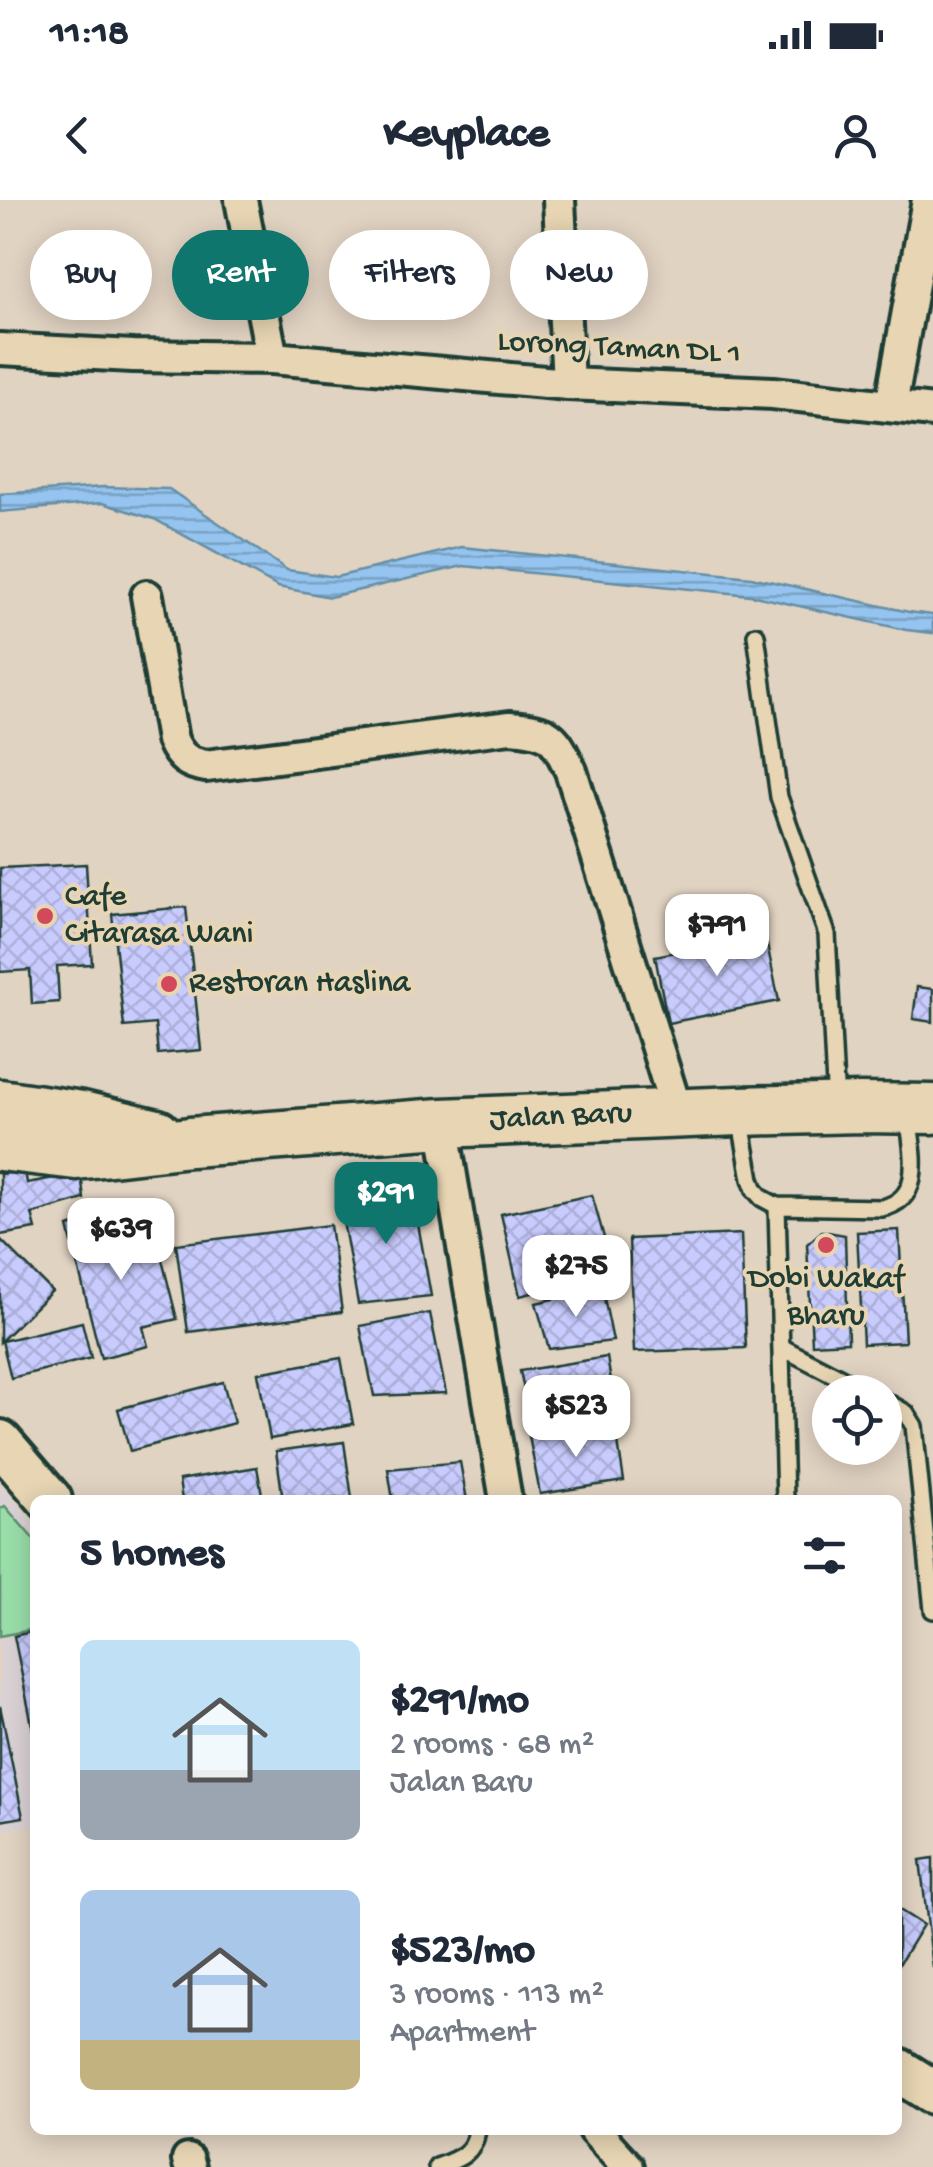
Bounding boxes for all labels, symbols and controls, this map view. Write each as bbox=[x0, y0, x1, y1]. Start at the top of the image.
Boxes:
text: 11:18 bbox=[50, 13, 129, 57]
icon: back bbox=[50, 108, 105, 163]
icon: person bbox=[828, 108, 883, 163]
text: Keyplace bbox=[384, 109, 549, 162]
chip: Buy bbox=[30, 230, 152, 320]
chip: Rent bbox=[172, 230, 309, 320]
chip: Filters bbox=[329, 230, 490, 320]
chip: New bbox=[510, 230, 648, 320]
street label: Lorong Taman DL 1 bbox=[496, 324, 742, 374]
place label: Cafe Citarasa Wani bbox=[65, 879, 253, 954]
pin: $791 bbox=[658, 894, 776, 979]
marker: Cafe Citarasa Wani bbox=[34, 905, 56, 927]
text: $791 bbox=[687, 907, 747, 945]
place label: Restoran Haslina bbox=[189, 965, 412, 1003]
marker: Restoran Haslina bbox=[158, 973, 180, 995]
street label: Jalan Baru bbox=[489, 1095, 633, 1141]
pin: $291 bbox=[327, 1162, 445, 1247]
text: $291 bbox=[356, 1175, 416, 1213]
pin: $639 bbox=[62, 1198, 180, 1283]
text: $639 bbox=[89, 1211, 153, 1249]
marker: Dobi Wakaf Bharu bbox=[815, 1234, 837, 1256]
pin: $275 bbox=[517, 1235, 635, 1320]
text: $275 bbox=[544, 1248, 608, 1286]
place label: Dobi Wakaf Bharu bbox=[746, 1261, 906, 1336]
pin: $523 bbox=[517, 1375, 635, 1460]
map controls bbox=[812, 1375, 902, 1465]
button: locate bbox=[812, 1375, 902, 1465]
text: $523 bbox=[544, 1388, 608, 1426]
icon: filters bbox=[797, 1528, 852, 1583]
text: 5 homes bbox=[80, 1531, 223, 1580]
text: $291/mo bbox=[390, 1678, 529, 1727]
icon: home bbox=[160, 1680, 280, 1800]
text: 2 rooms · 68 m² bbox=[390, 1727, 594, 1765]
text: Jalan Baru bbox=[390, 1765, 533, 1803]
text: $523/mo bbox=[390, 1928, 535, 1977]
icon: home bbox=[160, 1930, 280, 2050]
text: 3 rooms · 113 m² bbox=[390, 1977, 604, 2015]
text: Apartment bbox=[390, 2015, 534, 2053]

